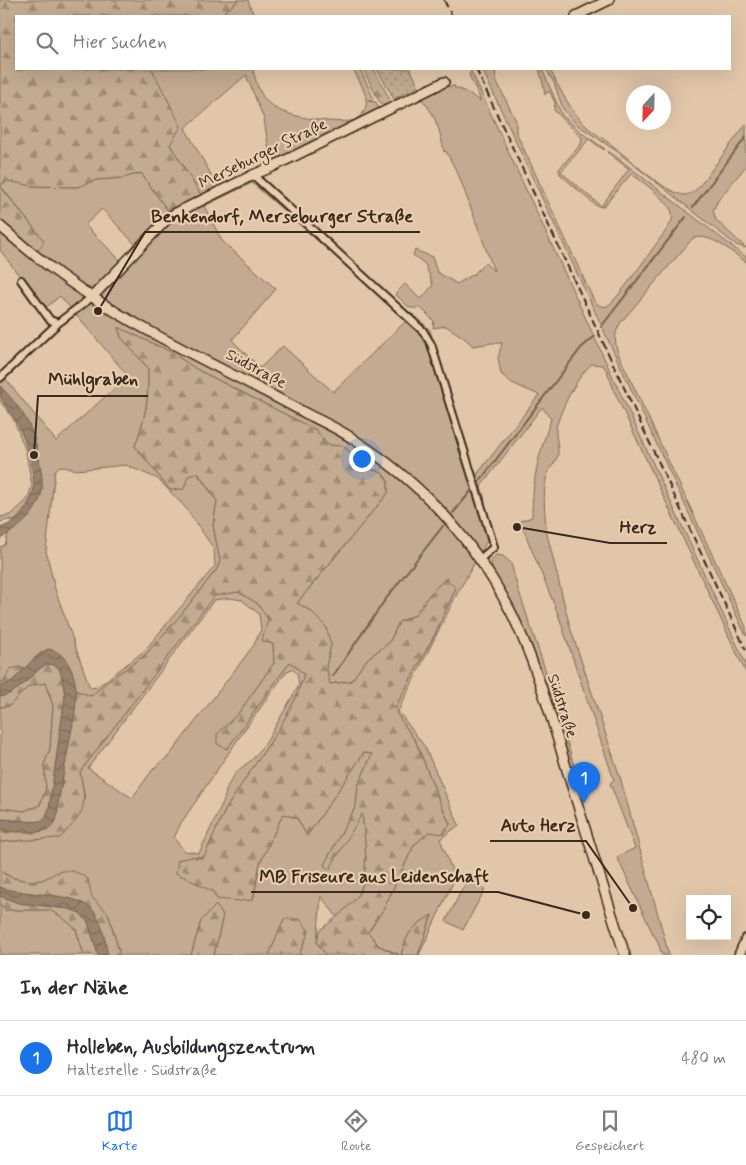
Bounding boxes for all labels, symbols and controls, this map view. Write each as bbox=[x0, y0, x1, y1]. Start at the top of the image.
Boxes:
search box bbox=[15, 15, 731, 70]
icon: search bbox=[33, 29, 61, 57]
text: Hier suchen bbox=[73, 30, 167, 55]
north arrow bbox=[626, 85, 671, 130]
street label: Merseburger Straße bbox=[195, 114, 331, 195]
callout: Benkendorf, Merseburger Straße bbox=[145, 199, 420, 232]
text: Benkendorf, Merseburger Straße bbox=[151, 205, 413, 229]
street label: Südstraße bbox=[222, 344, 290, 394]
callout: Mühlgraben bbox=[38, 363, 148, 396]
text: Mühlgraben bbox=[48, 368, 138, 394]
your location bbox=[349, 446, 375, 472]
callout: Herz bbox=[610, 510, 667, 543]
text: Herz bbox=[620, 516, 656, 540]
street label: Südstraße bbox=[542, 671, 582, 741]
pin: 1 bbox=[568, 762, 600, 803]
callout: Auto Herz bbox=[490, 808, 586, 841]
text: Auto Herz bbox=[500, 814, 576, 838]
callout: MB Friseure aus Leidenschaft bbox=[251, 859, 498, 892]
text: MB Friseure aus Leidenschaft bbox=[259, 865, 489, 889]
map controls bbox=[686, 895, 731, 940]
button: locate bbox=[686, 895, 731, 940]
text: In der Nähe bbox=[20, 974, 128, 1002]
text: Holleben, Ausbildungszentrum bbox=[67, 1035, 315, 1060]
text: 1 bbox=[32, 1048, 40, 1069]
text: 480 m bbox=[681, 1048, 726, 1069]
text: Haltestelle · Südstraße bbox=[67, 1060, 217, 1081]
tab: Karte bbox=[102, 1107, 138, 1155]
tab: Route bbox=[341, 1107, 371, 1155]
tab: Gespeichert bbox=[575, 1107, 644, 1155]

